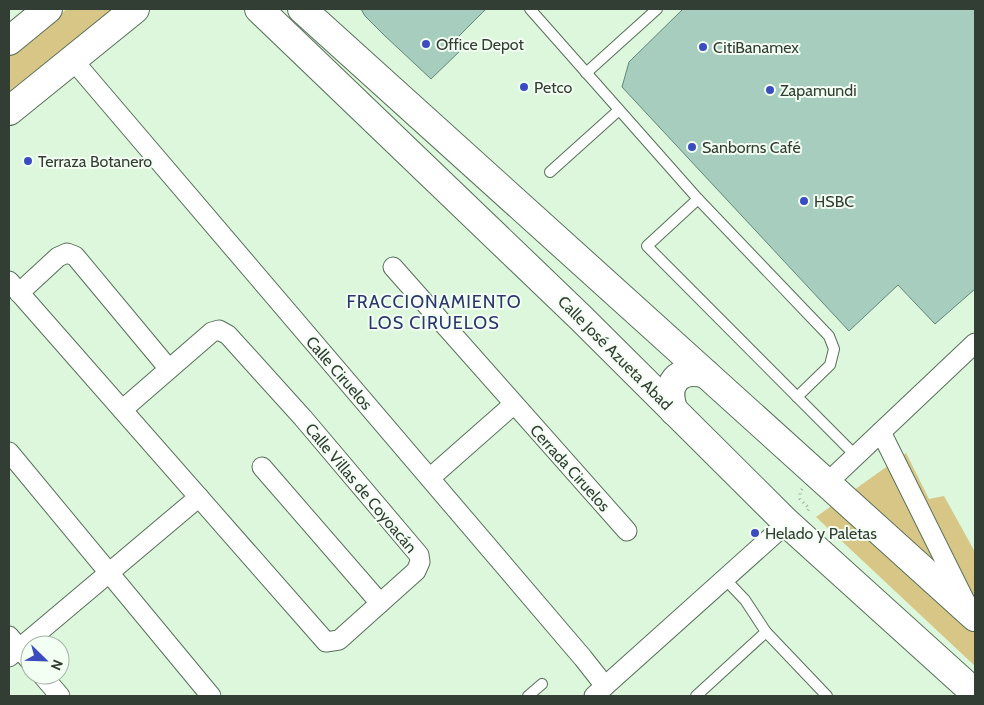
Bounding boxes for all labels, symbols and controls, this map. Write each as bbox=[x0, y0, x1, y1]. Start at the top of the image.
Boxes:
place label: Office Depot bbox=[436, 35, 524, 54]
marker: Office Depot bbox=[420, 38, 432, 50]
place label: CitiBanamex bbox=[713, 38, 799, 57]
marker: CitiBanamex bbox=[697, 41, 709, 53]
place label: Petco bbox=[534, 78, 573, 97]
marker: Petco bbox=[518, 81, 530, 93]
place label: Zapamundi bbox=[780, 81, 857, 100]
marker: Zapamundi bbox=[764, 84, 776, 96]
place label: Sanborns Café bbox=[702, 138, 801, 157]
marker: Sanborns Café bbox=[686, 141, 698, 153]
place label: Terraza Botanero bbox=[38, 152, 152, 171]
marker: Terraza Botanero bbox=[22, 155, 34, 167]
place label: HSBC bbox=[814, 192, 854, 211]
marker: HSBC bbox=[798, 195, 810, 207]
district label: FRACCIONAMIENTO LOS CIRUELOS bbox=[346, 291, 522, 334]
street label: Calle José Azueta Abad bbox=[554, 292, 676, 414]
street label: Calle Ciruelos bbox=[302, 332, 376, 414]
street label: Calle Villas de Coyoacán bbox=[301, 419, 421, 557]
street label: Cerrada Ciruelos bbox=[526, 421, 614, 516]
place label: Helado y Paletas bbox=[765, 524, 877, 543]
marker: Helado y Paletas bbox=[749, 527, 761, 539]
north arrow bbox=[20, 635, 70, 685]
text: N bbox=[47, 657, 67, 673]

